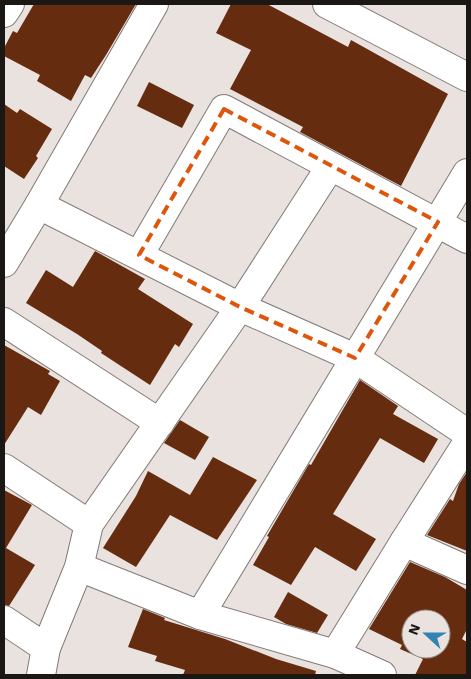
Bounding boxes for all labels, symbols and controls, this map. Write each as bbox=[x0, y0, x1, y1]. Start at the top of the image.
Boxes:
north arrow bbox=[401, 609, 451, 659]
text: N bbox=[405, 622, 423, 637]

